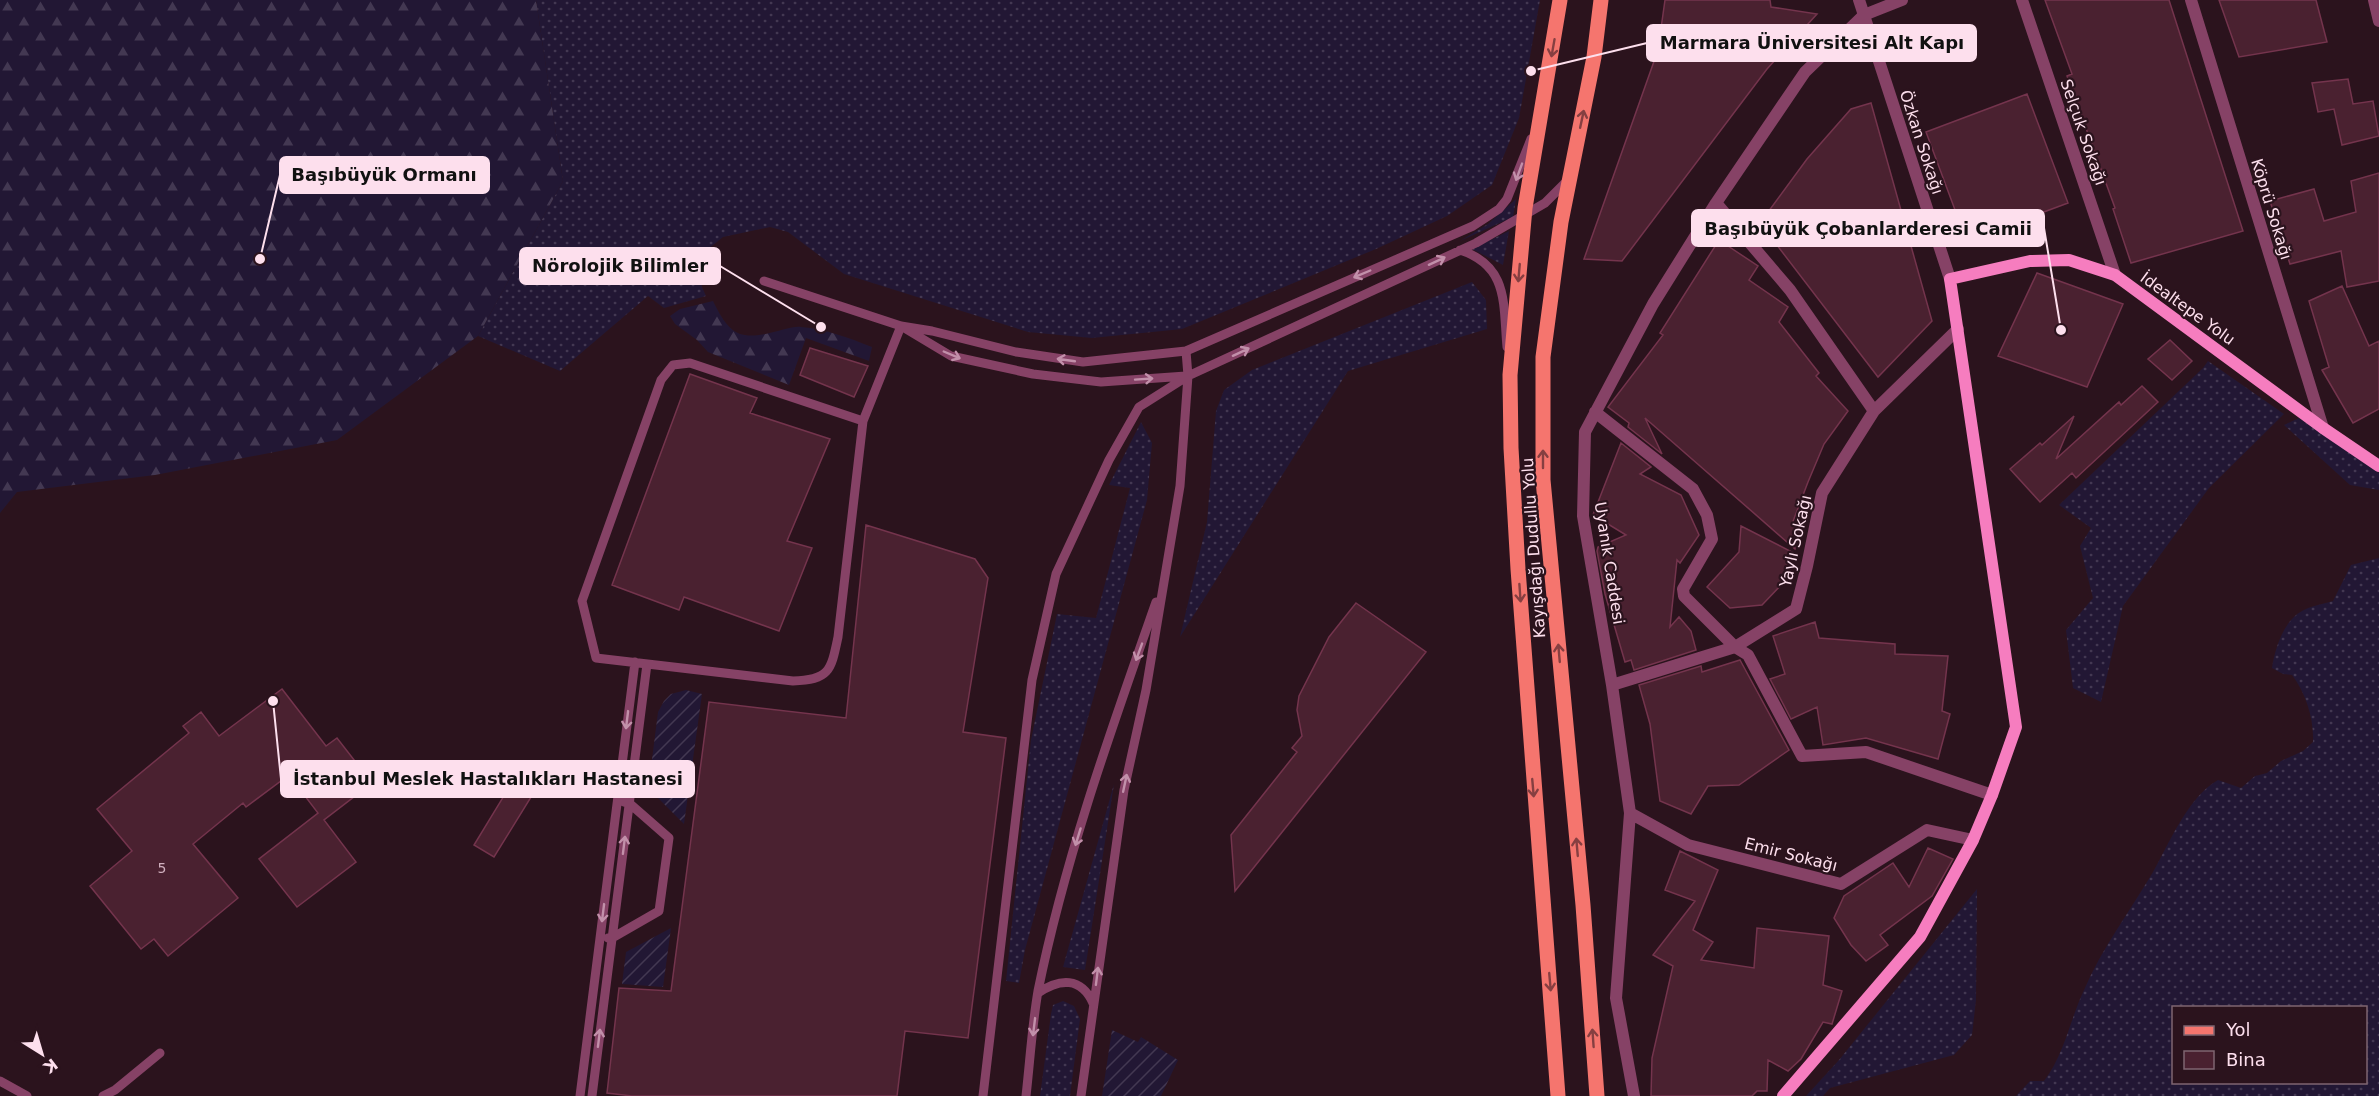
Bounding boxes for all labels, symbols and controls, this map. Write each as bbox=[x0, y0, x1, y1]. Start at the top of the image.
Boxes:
callout: Marmara Üniversitesi Alt Kapı bbox=[1647, 25, 1976, 61]
text: Marmara Üniversitesi Alt Kapı bbox=[1660, 32, 1964, 53]
one-way arrow bbox=[1547, 38, 1558, 58]
street label: Selçuk Sokağı bbox=[2056, 77, 2111, 188]
street label: Özkan Sokağı bbox=[1896, 88, 1947, 197]
one-way arrow bbox=[1577, 110, 1588, 129]
street label: Köprü Sokağı bbox=[2247, 156, 2296, 262]
callout: Başıbüyük Ormanı bbox=[280, 157, 489, 193]
one-way arrow bbox=[1513, 162, 1524, 181]
text: Başıbüyük Ormanı bbox=[291, 164, 477, 185]
callout: Başıbüyük Çobanlarderesi Camii bbox=[1692, 210, 2044, 246]
text: Başıbüyük Çobanlarderesi Camii bbox=[1704, 218, 2032, 239]
callout: Nörolojik Bilimler bbox=[520, 248, 720, 284]
text: Nörolojik Bilimler bbox=[532, 255, 708, 276]
one-way arrow bbox=[1428, 255, 1446, 266]
one-way arrow bbox=[1513, 262, 1524, 282]
street label: İdealtepe Yolu bbox=[2137, 268, 2239, 349]
one-way arrow bbox=[1353, 269, 1371, 280]
one-way arrow bbox=[1232, 345, 1250, 357]
one-way arrow bbox=[942, 350, 960, 361]
one-way arrow bbox=[1056, 354, 1076, 365]
one-way arrow bbox=[1133, 373, 1153, 384]
one-way arrow bbox=[1537, 449, 1549, 469]
street label: Kayışdağı Dudullu Yolu bbox=[1518, 457, 1549, 639]
street label: Yaylı Sokağı bbox=[1775, 493, 1815, 590]
street label: Uyanık Caddesi bbox=[1590, 500, 1629, 626]
one-way arrow bbox=[1515, 583, 1526, 603]
one-way arrow bbox=[1132, 642, 1143, 661]
one-way arrow bbox=[1553, 644, 1564, 663]
one-way arrow bbox=[622, 709, 633, 729]
callout: İstanbul Meslek Hastalıkları Hastanesi bbox=[281, 761, 694, 797]
text: İstanbul Meslek Hastalıkları Hastanesi bbox=[293, 768, 683, 789]
one-way arrow bbox=[1120, 773, 1131, 793]
one-way arrow bbox=[1528, 777, 1539, 797]
one-way arrow bbox=[1072, 827, 1083, 846]
street label: Emir Sokağı bbox=[1742, 834, 1839, 875]
one-way arrow bbox=[619, 835, 630, 855]
one-way arrow bbox=[1571, 838, 1582, 858]
house number: 5 bbox=[158, 860, 166, 876]
one-way arrow bbox=[597, 903, 608, 923]
one-way arrow bbox=[1092, 966, 1103, 986]
one-way arrow bbox=[1544, 972, 1555, 992]
legend bbox=[2172, 1006, 2367, 1084]
one-way arrow bbox=[1028, 1017, 1039, 1037]
text: Yol bbox=[2225, 1019, 2251, 1040]
north arrow bbox=[12, 1024, 72, 1084]
one-way arrow bbox=[1587, 1028, 1598, 1048]
one-way arrow bbox=[594, 1029, 605, 1048]
text: Bina bbox=[2226, 1049, 2266, 1070]
text: K bbox=[40, 1054, 61, 1077]

